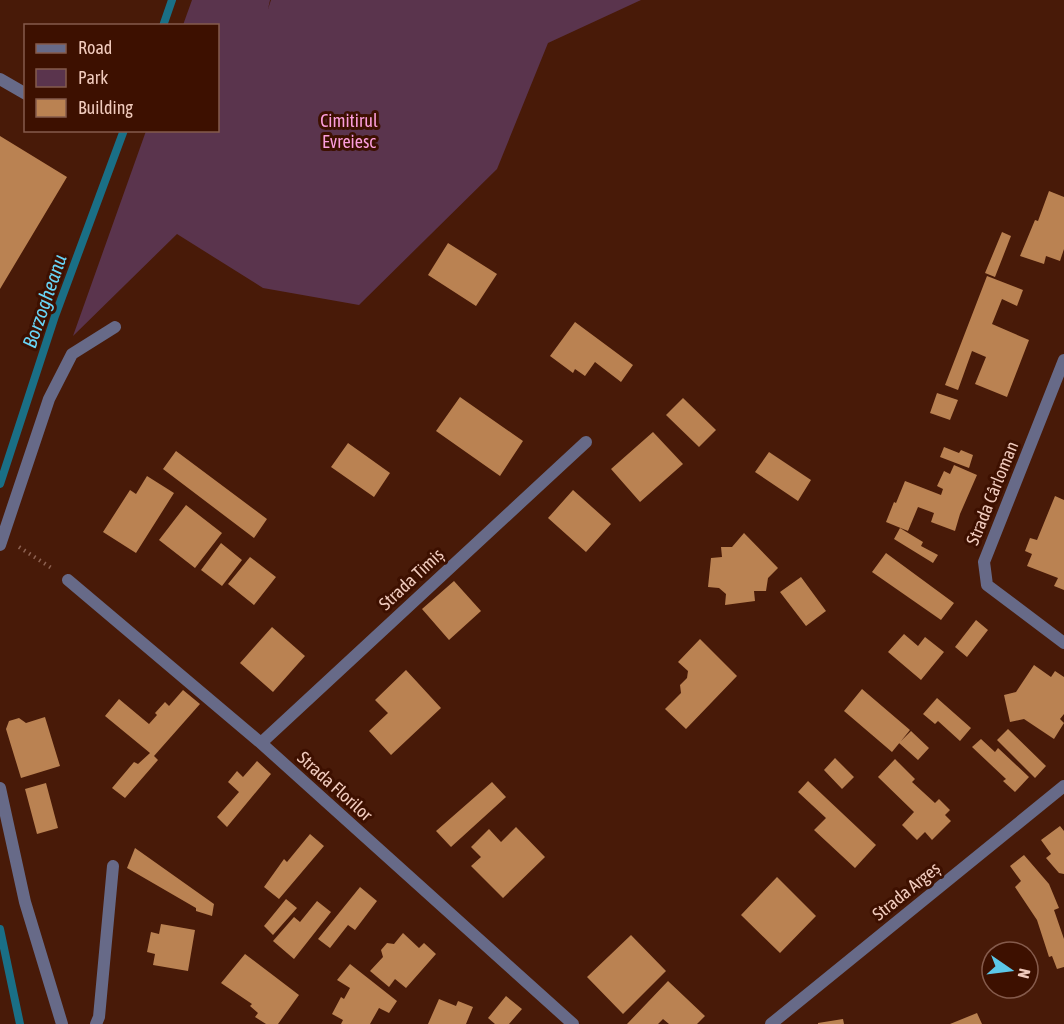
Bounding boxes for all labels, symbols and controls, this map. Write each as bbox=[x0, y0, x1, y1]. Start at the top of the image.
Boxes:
legend bbox=[24, 24, 219, 132]
text: Road bbox=[78, 37, 112, 58]
text: Park bbox=[78, 67, 108, 88]
text: Building bbox=[78, 97, 133, 118]
park label: Cimitirul Evreiesc bbox=[320, 110, 378, 152]
water label: Borzogheanu bbox=[17, 251, 71, 351]
street label: Strada Cârloman bbox=[962, 438, 1022, 548]
street label: Strada Timiș bbox=[374, 544, 448, 614]
street label: Strada Florilor bbox=[293, 747, 377, 826]
street label: Strada Argeș bbox=[868, 857, 944, 925]
north arrow bbox=[980, 940, 1040, 1000]
text: N bbox=[1015, 967, 1034, 980]

